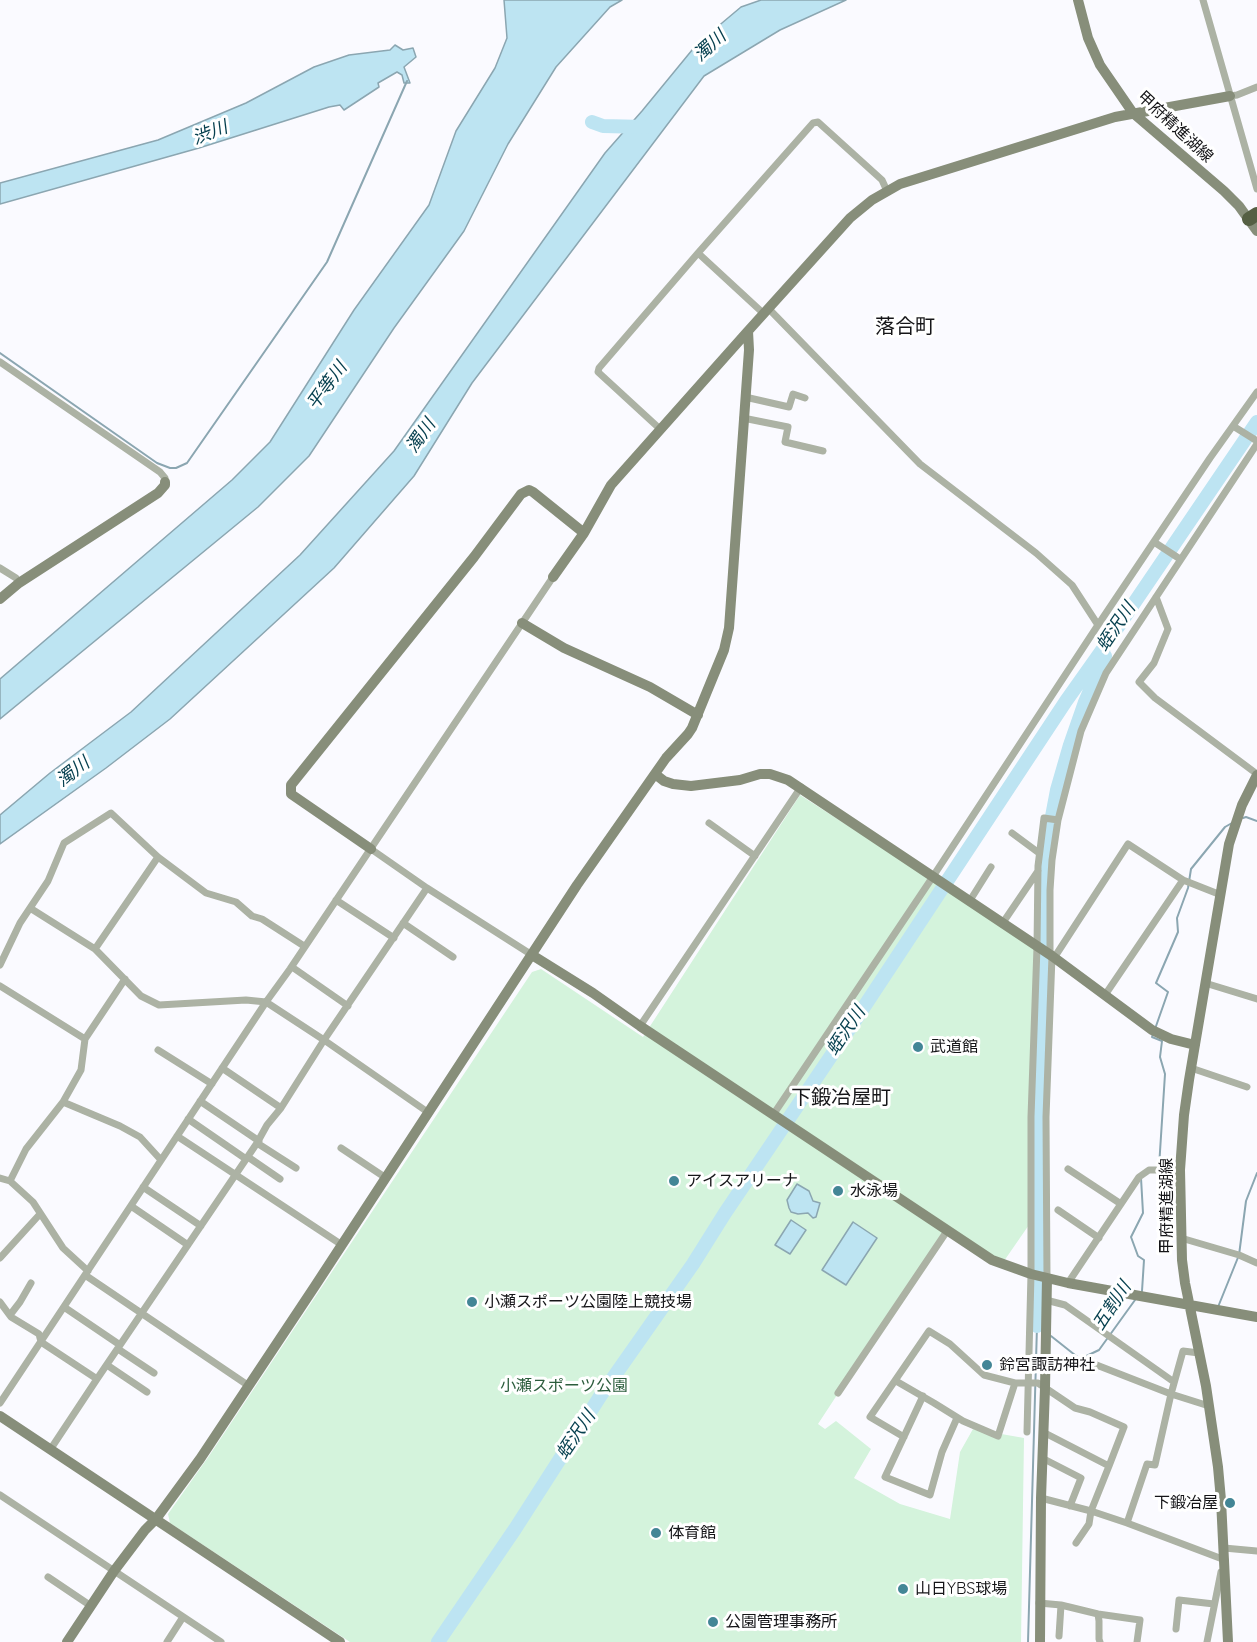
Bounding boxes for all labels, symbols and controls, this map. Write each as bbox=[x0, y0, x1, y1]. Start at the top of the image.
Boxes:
water label: 濁川 bbox=[689, 26, 731, 66]
street label: 甲府精進湖線 bbox=[1133, 87, 1217, 167]
water label: 渋川 bbox=[189, 116, 231, 150]
district label: 落合町 bbox=[875, 315, 935, 339]
water label: 平等川 bbox=[302, 358, 352, 414]
water label: 濁川 bbox=[402, 415, 440, 457]
water label: 蛭沢川 bbox=[1092, 599, 1140, 655]
water label: 濁川 bbox=[52, 753, 94, 791]
water label: 蛭沢川 bbox=[822, 1003, 870, 1059]
place label: 武道館 bbox=[930, 1037, 978, 1057]
marker: 武道館 bbox=[911, 1040, 925, 1054]
district label: 下鍛冶屋町 bbox=[791, 1086, 891, 1110]
street label: 甲府精進湖線 bbox=[1157, 1158, 1177, 1254]
place label: アイスアリーナ bbox=[686, 1171, 798, 1191]
marker: アイスアリーナ bbox=[667, 1174, 681, 1188]
place label: 水泳場 bbox=[850, 1181, 898, 1201]
marker: 水泳場 bbox=[831, 1184, 845, 1198]
water label: 五割川 bbox=[1088, 1277, 1136, 1335]
place label: 小瀬スポーツ公園陸上競技場 bbox=[484, 1292, 692, 1312]
marker: 小瀬スポーツ公園陸上競技場 bbox=[465, 1295, 479, 1309]
place label: 鈴宮諏訪神社 bbox=[999, 1355, 1095, 1375]
marker: 鈴宮諏訪神社 bbox=[980, 1358, 994, 1372]
park label: 小瀬スポーツ公園 bbox=[500, 1376, 628, 1396]
water label: 蛭沢川 bbox=[552, 1407, 600, 1463]
place label: 下鍛冶屋 bbox=[1154, 1493, 1218, 1513]
marker: 下鍛冶屋 bbox=[1223, 1496, 1237, 1510]
place label: 体育館 bbox=[668, 1523, 716, 1543]
marker: 体育館 bbox=[649, 1526, 663, 1540]
place label: 山日YBS球場 bbox=[915, 1579, 1007, 1599]
marker: 山日YBS球場 bbox=[896, 1582, 910, 1596]
place label: 公園管理事務所 bbox=[725, 1612, 837, 1632]
marker: 公園管理事務所 bbox=[706, 1615, 720, 1629]

